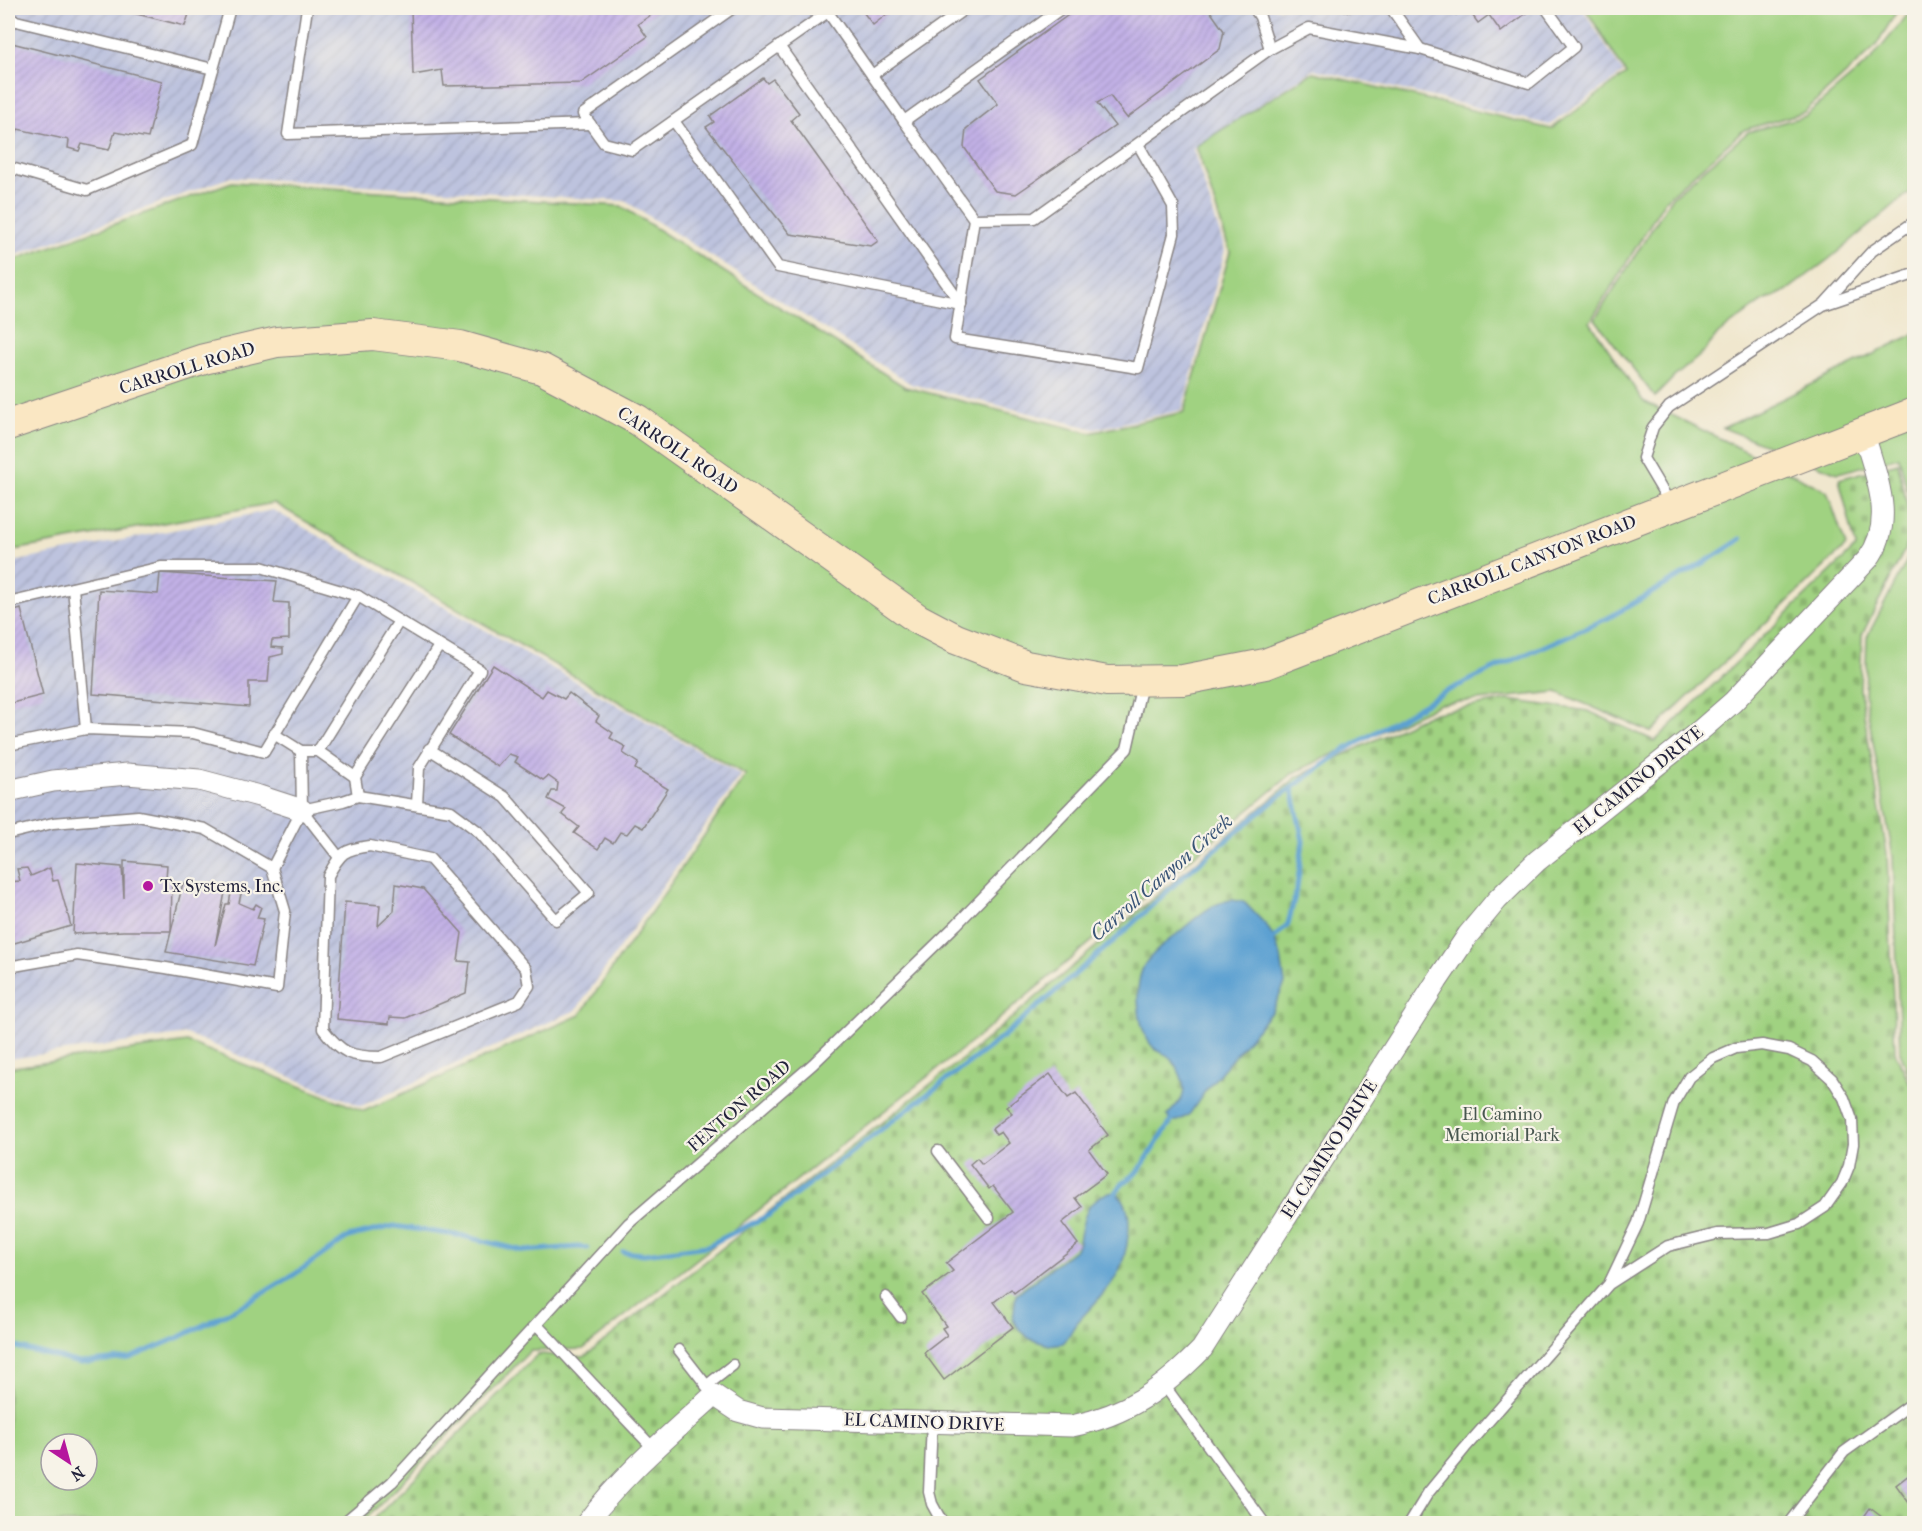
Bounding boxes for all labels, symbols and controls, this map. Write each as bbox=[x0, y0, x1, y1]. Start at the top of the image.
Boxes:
street label: CARROLL ROAD bbox=[117, 338, 258, 399]
street label: CARROLL ROAD bbox=[613, 402, 742, 498]
street label: CARROLL CANYON ROAD bbox=[1425, 511, 1639, 610]
street label: EL CAMINO DRIVE bbox=[1569, 722, 1707, 839]
water label: Carroll Canyon Creek bbox=[1085, 809, 1237, 945]
place label: Tx Systems, Inc. bbox=[160, 876, 283, 897]
marker: Tx Systems, Inc. bbox=[141, 879, 155, 893]
street label: FENTON ROAD bbox=[683, 1056, 795, 1157]
street label: EL CAMINO DRIVE bbox=[1277, 1076, 1382, 1222]
park label: El Camino Memorial Park bbox=[1445, 1104, 1560, 1146]
street label: EL CAMINO DRIVE bbox=[843, 1409, 1005, 1436]
north arrow bbox=[39, 1432, 99, 1492]
text: N bbox=[66, 1462, 88, 1485]

